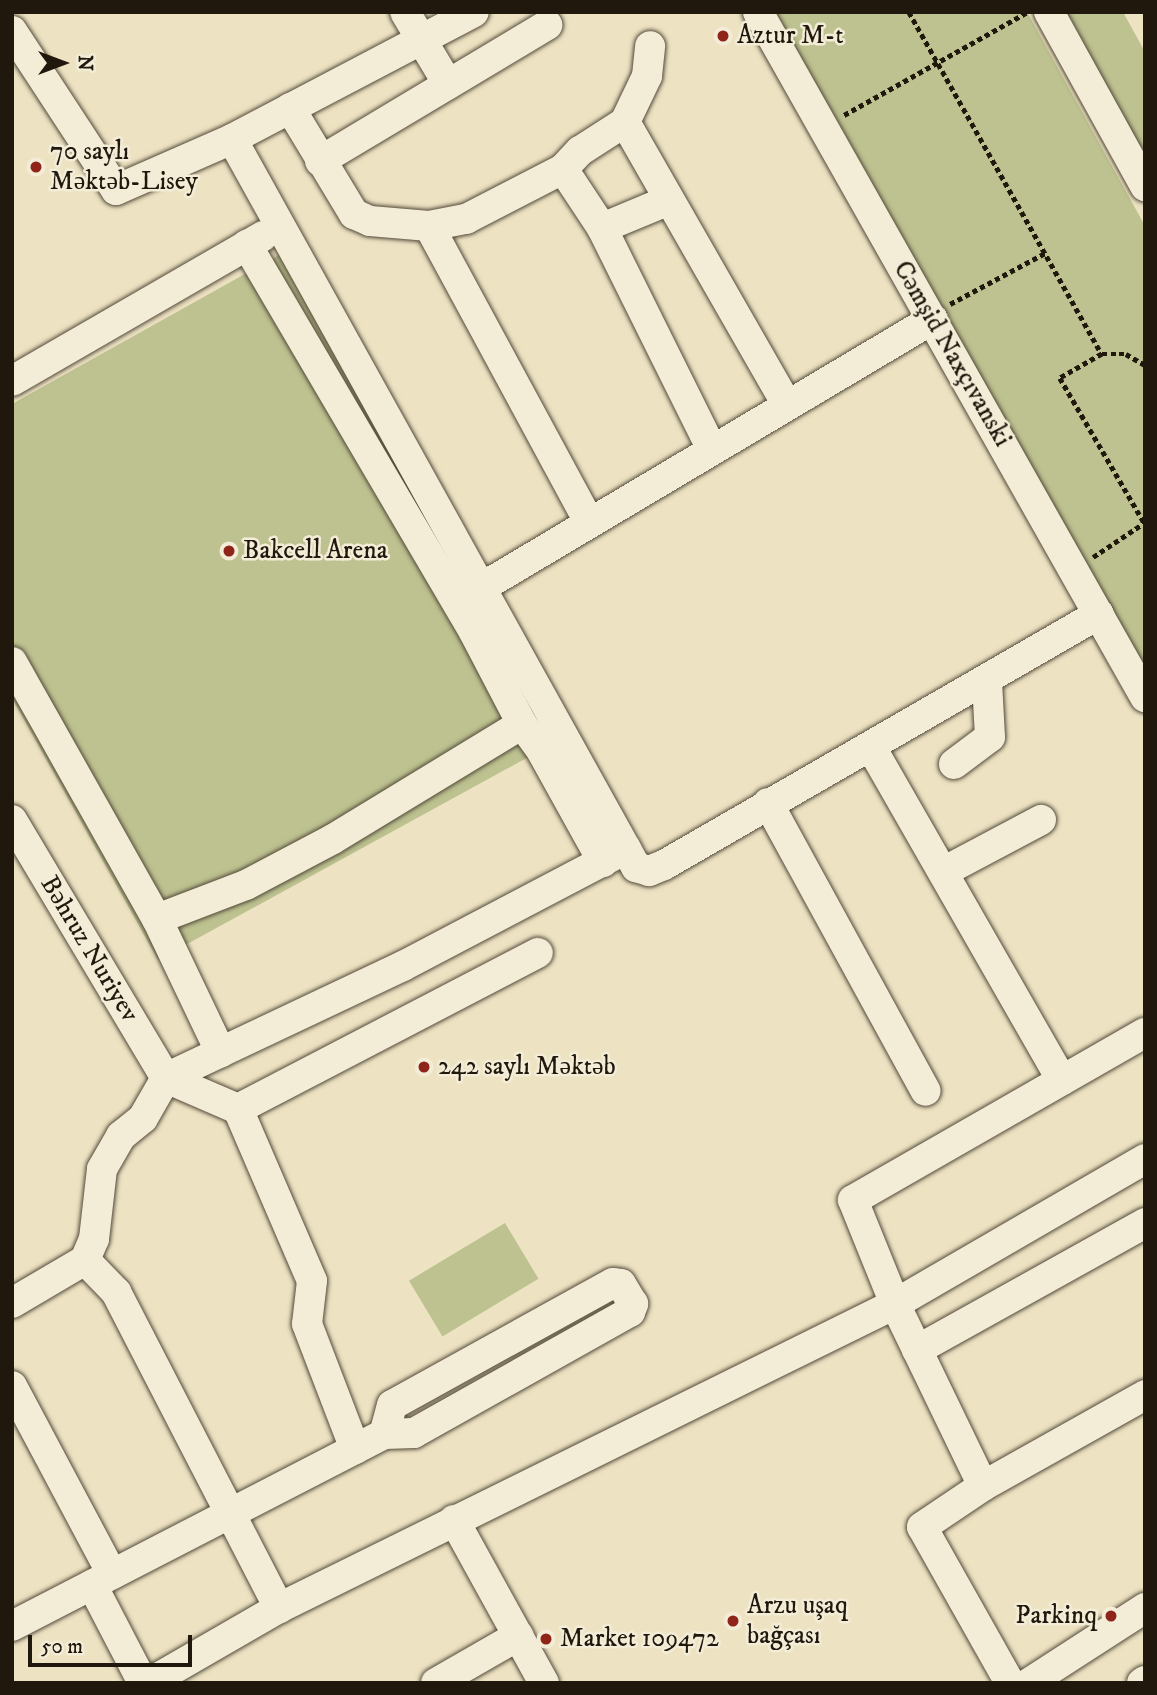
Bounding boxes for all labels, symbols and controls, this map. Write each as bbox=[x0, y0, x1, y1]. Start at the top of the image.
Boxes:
place label: Aztur M-t bbox=[737, 20, 844, 52]
north arrow bbox=[28, 28, 98, 98]
marker: Aztur M-t bbox=[715, 28, 731, 44]
text: N bbox=[73, 55, 96, 71]
place label: 70 saylı Məktəb-Lisey bbox=[50, 136, 198, 198]
marker: 70 saylı Məktəb-Lisey bbox=[28, 159, 44, 175]
street label: Cəmşid Naxçıvanski bbox=[886, 256, 1018, 452]
place label: Bakcell Arena bbox=[243, 535, 388, 567]
marker: Bakcell Arena bbox=[221, 543, 237, 559]
street label: Bəhruz Nuriyev bbox=[33, 870, 145, 1028]
place label: 242 saylı Məktəb bbox=[438, 1051, 616, 1083]
marker: 242 saylı Məktəb bbox=[416, 1059, 432, 1075]
place label: Arzu uşaq bağçası bbox=[747, 1590, 848, 1652]
place label: Parkinq bbox=[1015, 1600, 1097, 1632]
marker: Parkinq bbox=[1103, 1608, 1119, 1624]
marker: Arzu uşaq bağçası bbox=[725, 1613, 741, 1629]
scale bar bbox=[32, 1622, 196, 1666]
place label: Market 109472 bbox=[560, 1623, 719, 1655]
marker: Market 109472 bbox=[538, 1631, 554, 1647]
text: 50 m bbox=[41, 1634, 83, 1660]

